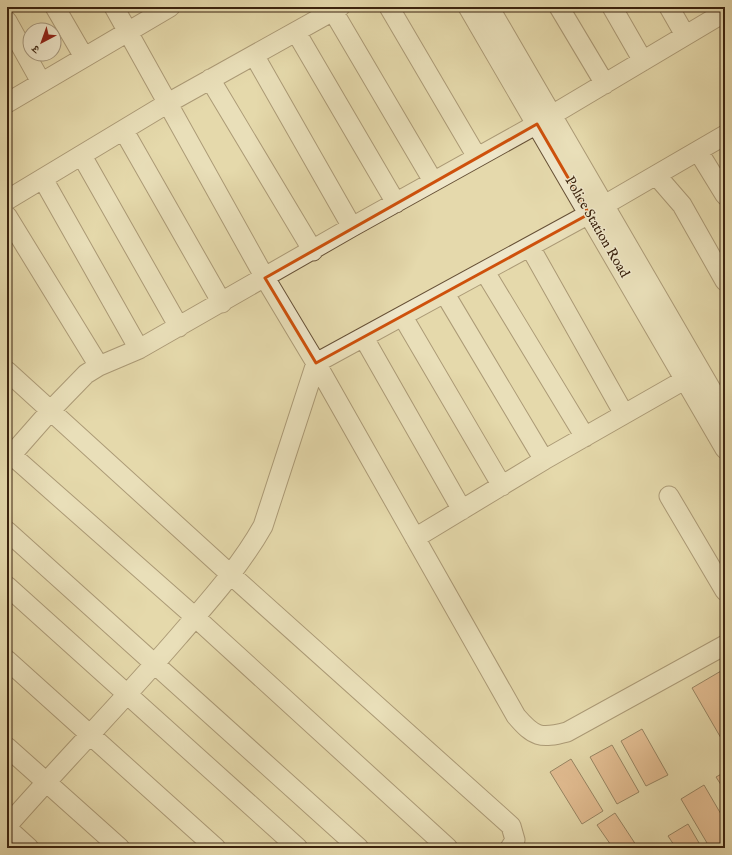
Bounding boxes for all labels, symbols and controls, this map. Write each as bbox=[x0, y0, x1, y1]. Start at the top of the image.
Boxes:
north arrow bbox=[22, 22, 62, 62]
text: उ bbox=[28, 41, 44, 57]
street label: Police Station Road bbox=[561, 173, 634, 282]

